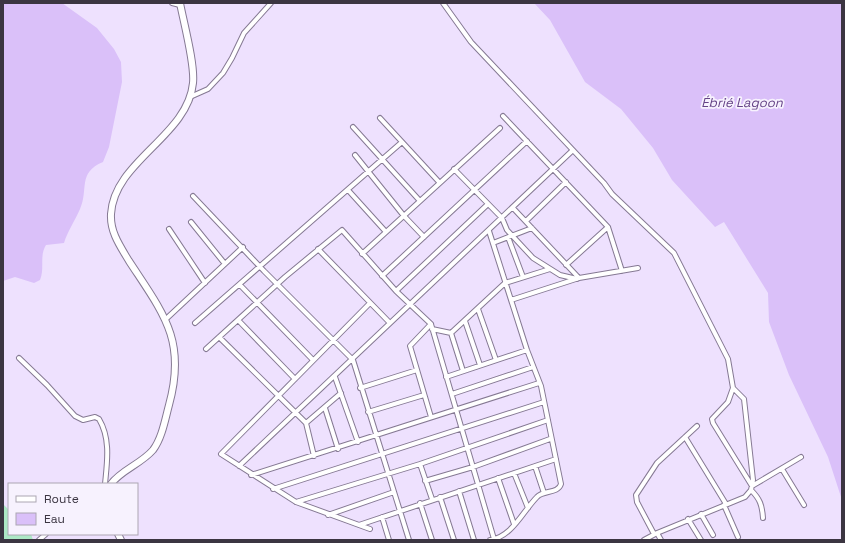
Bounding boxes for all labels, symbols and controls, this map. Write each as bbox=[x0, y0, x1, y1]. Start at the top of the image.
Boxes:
water label: Ébrié Lagoon bbox=[701, 94, 784, 111]
legend bbox=[8, 483, 138, 535]
text: Route bbox=[44, 491, 79, 507]
text: Eau bbox=[44, 511, 65, 527]

